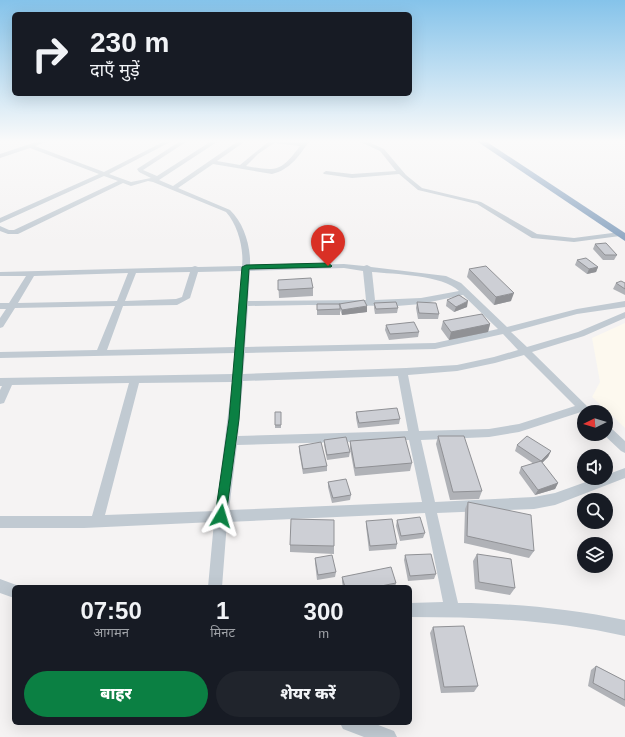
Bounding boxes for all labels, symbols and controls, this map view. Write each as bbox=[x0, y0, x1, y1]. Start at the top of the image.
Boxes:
text: 230 m bbox=[90, 27, 169, 58]
icon: right bbox=[24, 28, 76, 80]
text: दाएँ मुड़ें bbox=[90, 60, 140, 80]
pin bbox=[311, 225, 345, 266]
icon: arrive bbox=[317, 231, 339, 253]
north arrow bbox=[577, 405, 613, 441]
map controls bbox=[577, 405, 613, 573]
button: sound bbox=[577, 449, 613, 485]
button: search bbox=[577, 493, 613, 529]
position arrow bbox=[200, 495, 242, 537]
button: layers bbox=[577, 537, 613, 573]
text: 07:50 bbox=[80, 597, 142, 624]
text: 1 bbox=[216, 597, 229, 624]
text: 300 bbox=[304, 598, 344, 625]
text: आगमन bbox=[93, 625, 129, 640]
text: मिनट bbox=[210, 625, 235, 640]
text: m bbox=[318, 626, 329, 641]
button: बाहर bbox=[24, 671, 208, 717]
button: शेयर करें bbox=[216, 671, 400, 717]

